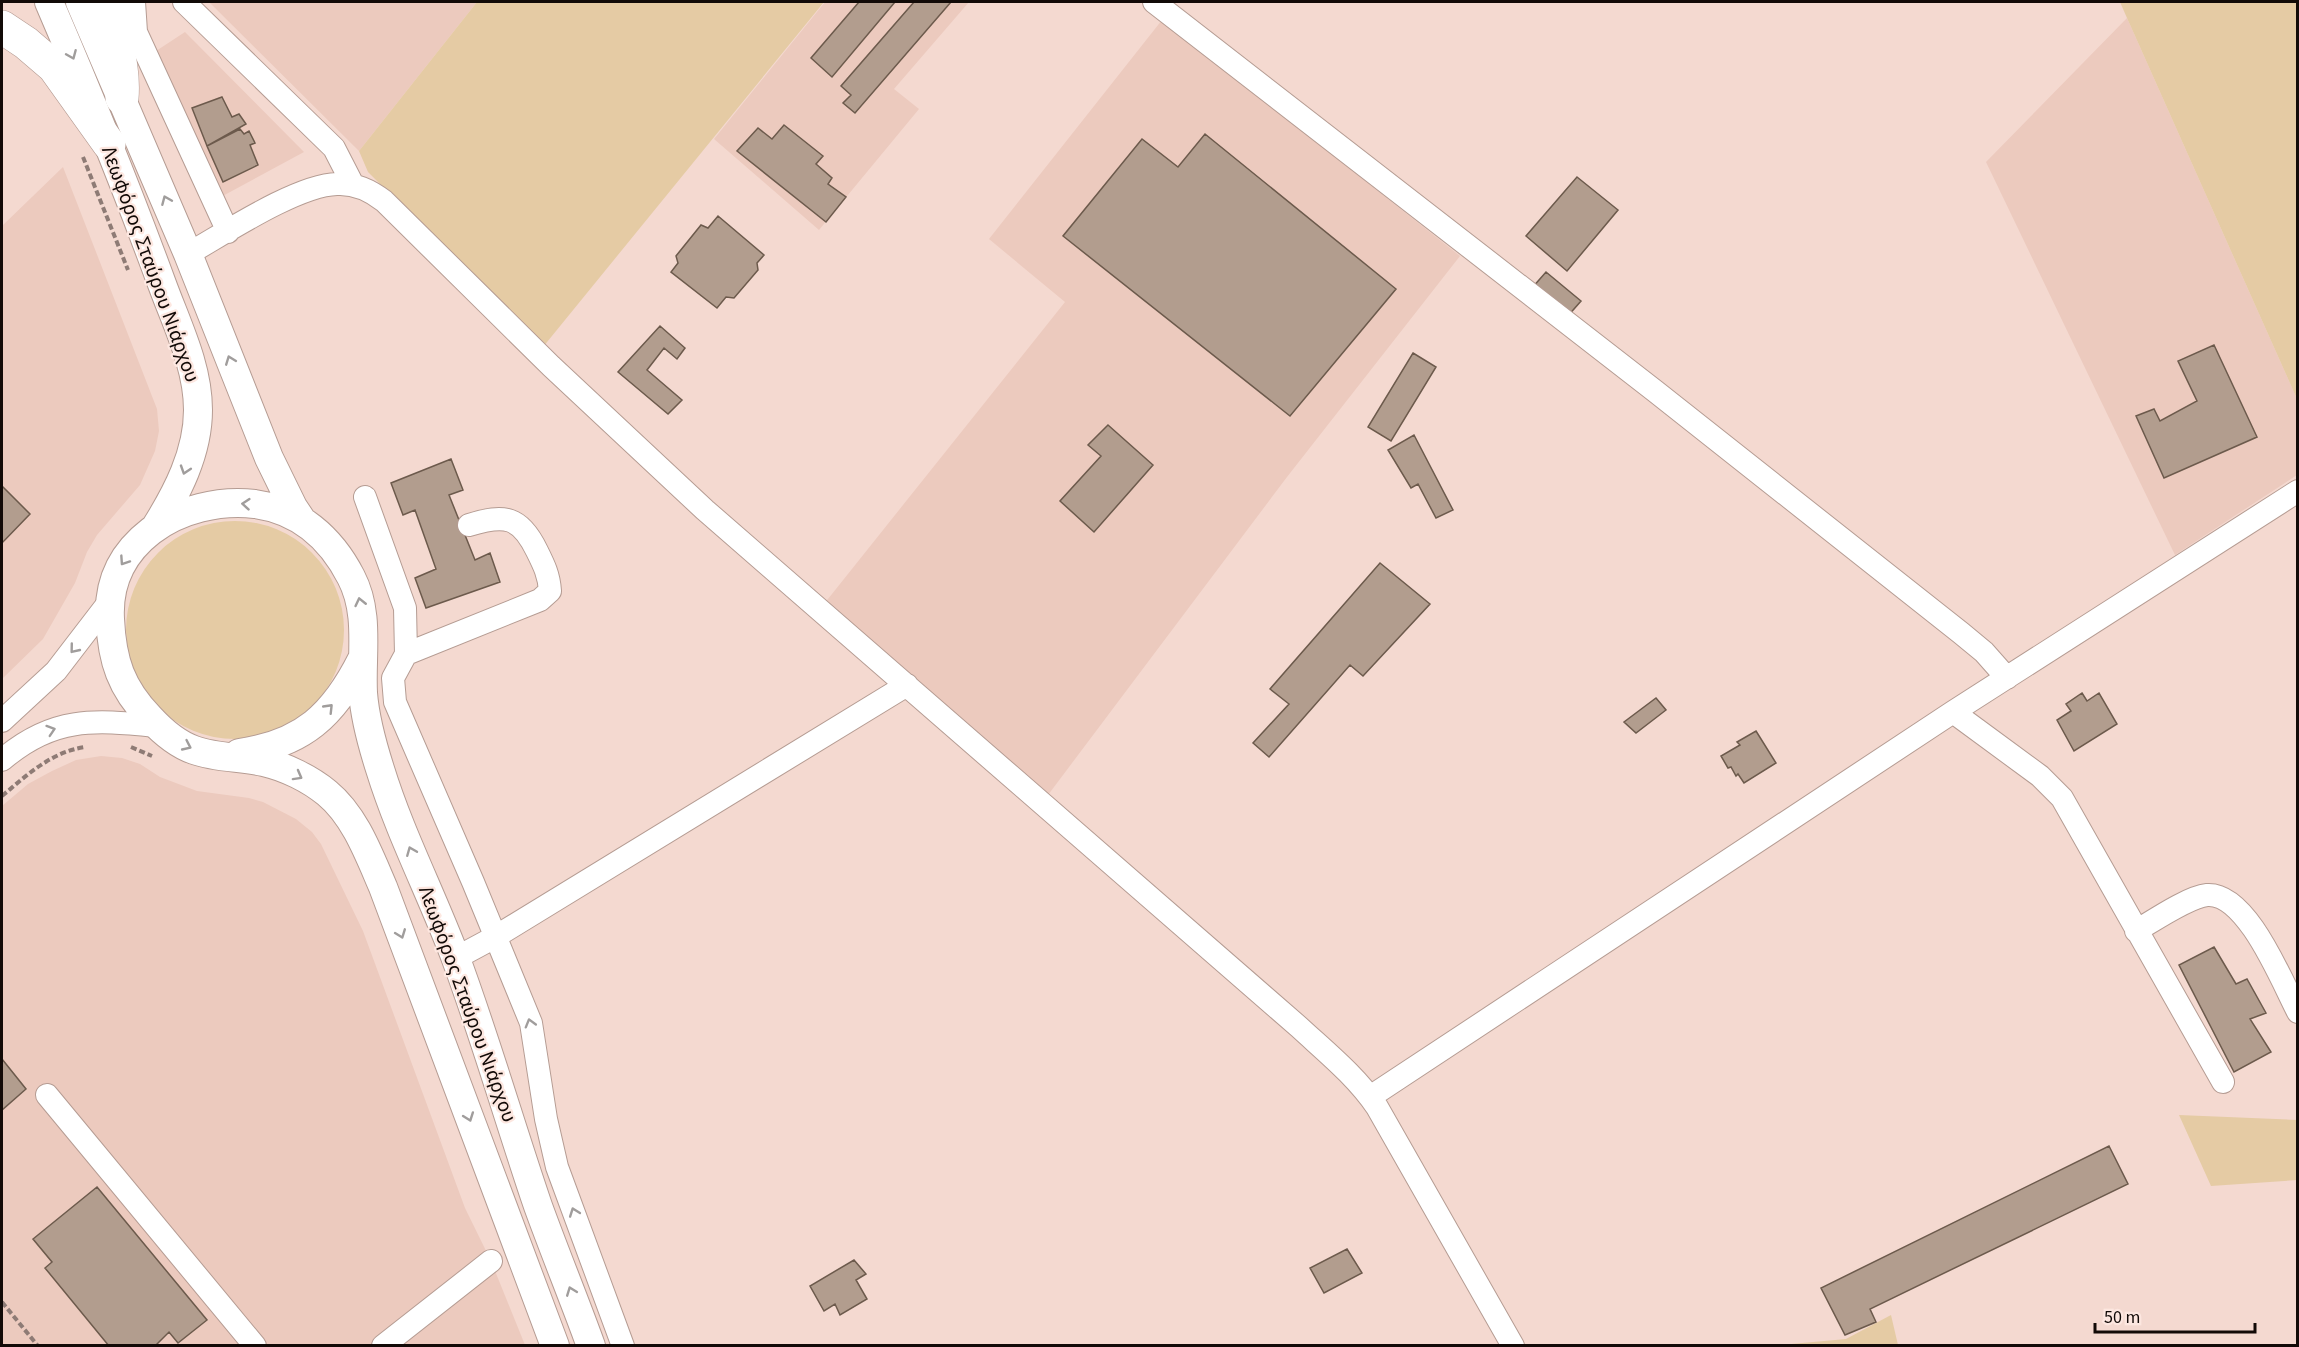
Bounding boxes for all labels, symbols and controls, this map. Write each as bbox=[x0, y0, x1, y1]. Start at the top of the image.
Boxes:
one-way arrow bbox=[65, 49, 77, 60]
street label: Λεωφόρος Σταύρου Νιάρχου bbox=[94, 142, 208, 386]
one-way arrow bbox=[161, 195, 173, 206]
one-way arrow bbox=[225, 356, 237, 367]
one-way arrow bbox=[180, 464, 192, 475]
one-way arrow bbox=[241, 497, 250, 510]
one-way arrow bbox=[120, 555, 132, 565]
one-way arrow bbox=[354, 597, 367, 607]
one-way arrow bbox=[70, 642, 81, 653]
one-way arrow bbox=[322, 705, 333, 716]
one-way arrow bbox=[45, 725, 56, 737]
one-way arrow bbox=[181, 739, 192, 751]
one-way arrow bbox=[292, 768, 302, 780]
one-way arrow bbox=[406, 846, 418, 857]
street label: Λεωφόρος Σταύρου Νιάρχου bbox=[411, 882, 525, 1126]
one-way arrow bbox=[394, 928, 406, 939]
one-way arrow bbox=[524, 1018, 537, 1028]
one-way arrow bbox=[461, 1111, 474, 1122]
one-way arrow bbox=[568, 1207, 581, 1218]
one-way arrow bbox=[565, 1286, 578, 1297]
scale bar bbox=[2095, 1296, 2256, 1334]
text: 50 m bbox=[2104, 1305, 2140, 1330]

